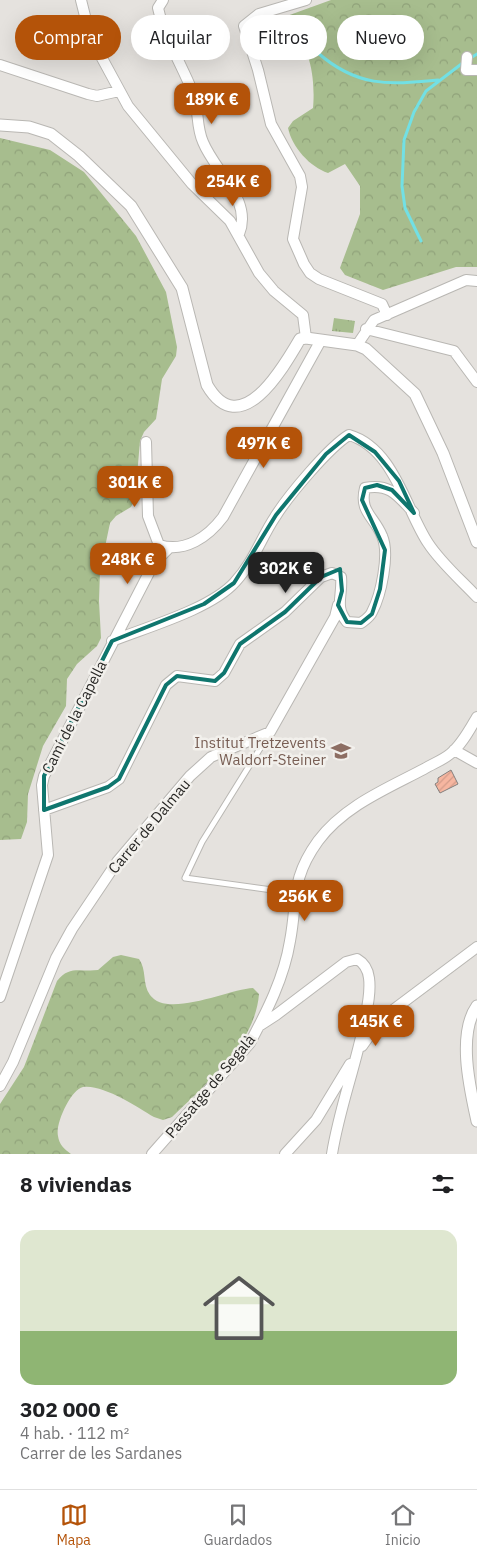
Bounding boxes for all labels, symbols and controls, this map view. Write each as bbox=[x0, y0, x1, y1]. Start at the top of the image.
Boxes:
chip: Comprar bbox=[15, 15, 121, 60]
chip: Alquilar bbox=[131, 15, 230, 60]
chip: Filtros bbox=[240, 15, 327, 60]
chip: Nuevo bbox=[337, 15, 424, 60]
pin: 189K € bbox=[171, 82, 253, 125]
text: 189K € bbox=[185, 89, 239, 109]
pin: 254K € bbox=[192, 164, 274, 207]
text: 254K € bbox=[206, 171, 260, 191]
pin: 497K € bbox=[223, 426, 305, 469]
text: 497K € bbox=[237, 433, 291, 453]
pin: 301K € bbox=[94, 466, 176, 508]
text: 301K € bbox=[108, 472, 162, 492]
pin: 248K € bbox=[87, 542, 169, 585]
text: 248K € bbox=[101, 549, 155, 569]
pin: 302K € bbox=[245, 552, 327, 594]
text: 302K € bbox=[259, 558, 313, 578]
street label: Camí de la Capella bbox=[37, 657, 111, 777]
place label: Institut Tretzevents Waldorf-Steiner bbox=[194, 733, 326, 769]
school or university icon: Institut Tretzevents Waldorf-Steiner bbox=[330, 740, 352, 762]
street label: Carrer de Dalmau bbox=[104, 775, 194, 877]
pin: 256K € bbox=[264, 880, 346, 922]
text: 256K € bbox=[278, 886, 332, 906]
pin: 145K € bbox=[335, 1004, 417, 1047]
text: 145K € bbox=[349, 1011, 403, 1031]
street label: Passatge de Segalà bbox=[161, 1030, 259, 1142]
text: 8 viviendas bbox=[20, 1170, 132, 1198]
icon: filters bbox=[429, 1170, 457, 1198]
icon: home bbox=[194, 1263, 284, 1353]
text: 302 000 € bbox=[20, 1395, 119, 1423]
text: 4 hab. · 112 m² bbox=[20, 1423, 129, 1443]
text: Carrer de les Sardanes bbox=[20, 1443, 182, 1463]
tab: Mapa bbox=[56, 1501, 91, 1549]
tab: Guardados bbox=[204, 1501, 272, 1549]
tab: Inicio bbox=[385, 1501, 421, 1549]

